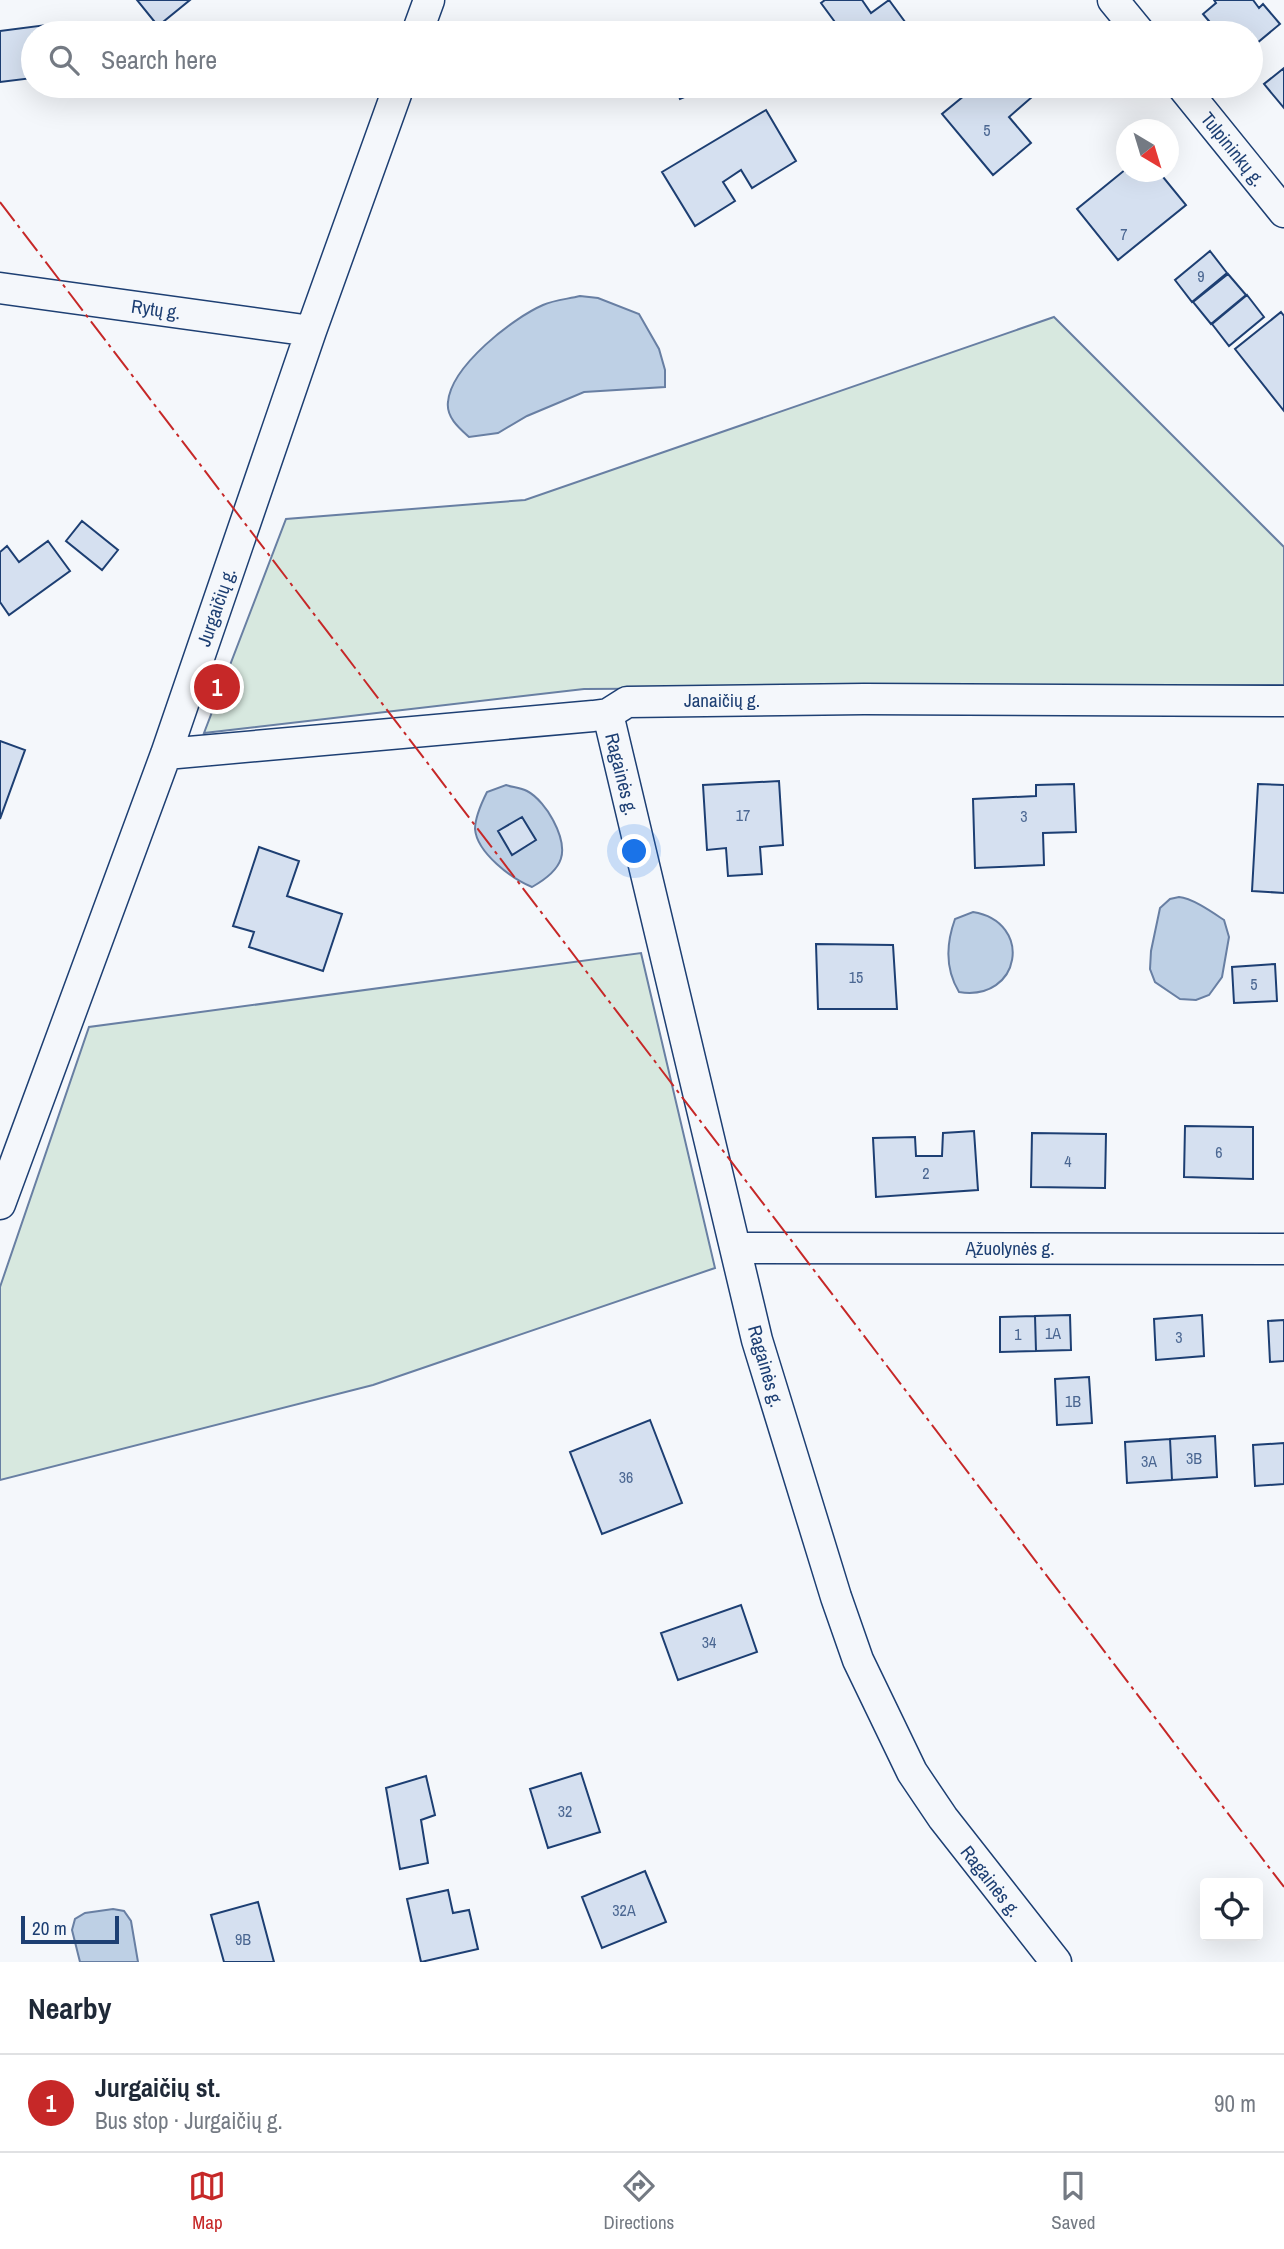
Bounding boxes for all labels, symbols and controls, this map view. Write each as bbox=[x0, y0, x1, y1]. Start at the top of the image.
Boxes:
search box bbox=[21, 21, 1263, 98]
icon: search bbox=[45, 41, 83, 79]
text: Search here bbox=[101, 42, 217, 77]
street label: Tulpininkų g. bbox=[1195, 106, 1271, 192]
house number: 5 bbox=[983, 119, 991, 141]
north arrow bbox=[1116, 119, 1179, 182]
house number: 7 bbox=[1120, 223, 1128, 245]
house number: 9 bbox=[1197, 265, 1205, 287]
street label: Rytų g. bbox=[130, 293, 182, 325]
street label: Jurgaičių g. bbox=[190, 564, 242, 650]
pin: 1 bbox=[194, 661, 240, 713]
street label: Janaičių g. bbox=[684, 687, 760, 713]
street label: Ragainės g. bbox=[599, 730, 645, 818]
house number: 17 bbox=[736, 804, 750, 826]
house number: 3 bbox=[1020, 805, 1028, 827]
your location bbox=[617, 834, 651, 868]
house number: 15 bbox=[849, 966, 863, 988]
house number: 5 bbox=[1250, 973, 1258, 995]
house number: 6 bbox=[1215, 1141, 1223, 1163]
house number: 4 bbox=[1064, 1150, 1072, 1172]
house number: 2 bbox=[922, 1162, 930, 1184]
street label: Ąžuolynės g. bbox=[964, 1235, 1055, 1261]
street label: Ragainės g. bbox=[742, 1322, 790, 1410]
house number: 1A bbox=[1045, 1322, 1061, 1344]
house number: 1 bbox=[1014, 1323, 1022, 1345]
house number: 3 bbox=[1175, 1326, 1183, 1348]
house number: 1B bbox=[1065, 1390, 1081, 1412]
house number: 3B bbox=[1186, 1447, 1202, 1469]
house number: 3A bbox=[1141, 1450, 1157, 1472]
house number: 36 bbox=[619, 1466, 633, 1488]
house number: 34 bbox=[702, 1631, 716, 1653]
house number: 32 bbox=[558, 1800, 572, 1822]
street label: Ragainės g. bbox=[955, 1840, 1027, 1922]
map controls bbox=[1200, 1878, 1263, 1941]
button: locate bbox=[1200, 1878, 1263, 1941]
house number: 32A bbox=[612, 1899, 636, 1921]
scale bar bbox=[21, 1913, 119, 1945]
text: 20 m bbox=[32, 1915, 67, 1941]
house number: 9B bbox=[235, 1928, 251, 1950]
text: Nearby bbox=[28, 1988, 111, 2028]
text: Jurgaičių st. bbox=[95, 2070, 221, 2105]
text: 1 bbox=[46, 2088, 56, 2119]
text: 90 m bbox=[1214, 2088, 1256, 2119]
text: Bus stop · Jurgaičių g. bbox=[95, 2105, 283, 2136]
tab: Map bbox=[188, 2167, 226, 2235]
tab: Directions bbox=[603, 2167, 674, 2235]
tab: Saved bbox=[1051, 2167, 1096, 2235]

